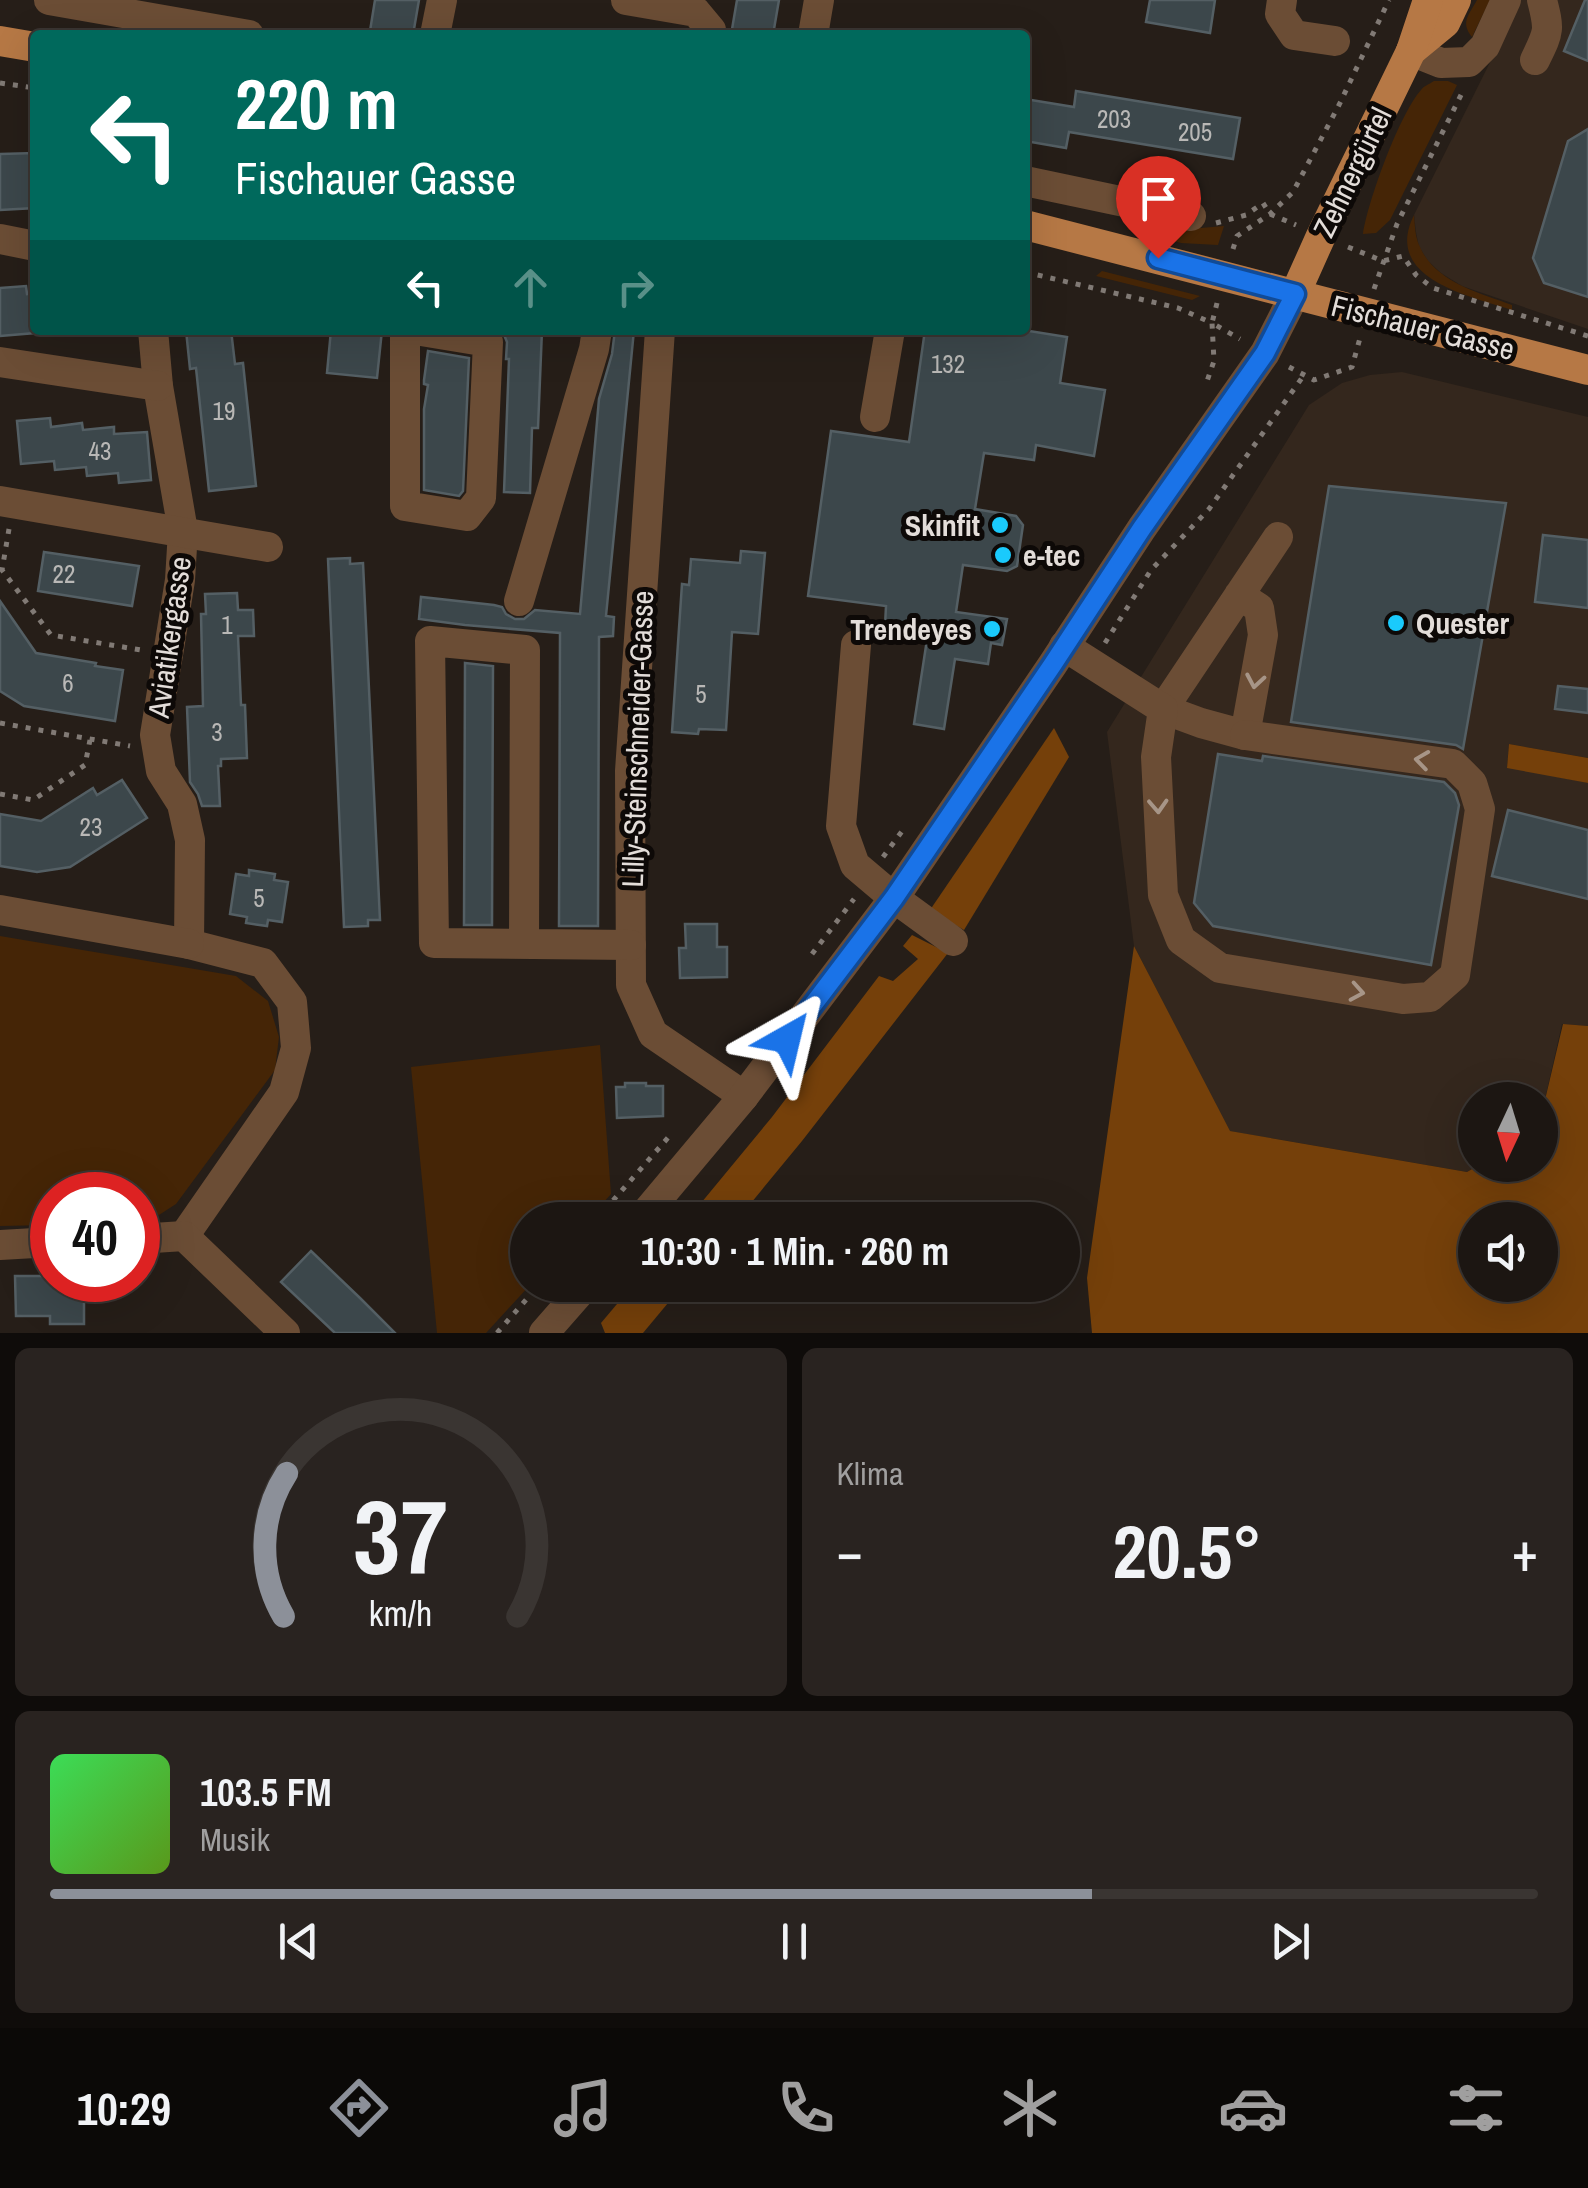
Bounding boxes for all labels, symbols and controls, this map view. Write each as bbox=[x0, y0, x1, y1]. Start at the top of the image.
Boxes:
text: 220 m bbox=[235, 57, 398, 151]
icon: left bbox=[70, 70, 200, 200]
street label: Zehnergürtel bbox=[1303, 101, 1401, 243]
house number: 203 bbox=[1097, 102, 1131, 136]
house number: 205 bbox=[1178, 115, 1212, 149]
text: Fischauer Gasse bbox=[235, 147, 516, 208]
pin bbox=[1116, 156, 1201, 259]
icon: arrive bbox=[1131, 171, 1186, 226]
icon: left bbox=[398, 260, 453, 315]
icon: ahead bbox=[503, 260, 558, 315]
icon: right bbox=[608, 260, 663, 315]
street label: Fischauer Gasse bbox=[1327, 285, 1519, 369]
house number: 132 bbox=[931, 347, 965, 381]
house number: 19 bbox=[213, 394, 235, 428]
house number: 43 bbox=[89, 434, 111, 468]
place label: Skinfit bbox=[905, 505, 980, 545]
marker: Skinfit bbox=[989, 514, 1011, 536]
place label: e-tec bbox=[1023, 535, 1080, 575]
marker: e-tec bbox=[992, 544, 1014, 566]
street label: Aviatikergasse bbox=[138, 554, 200, 721]
house number: 22 bbox=[53, 557, 75, 591]
street label: Lilly-Steinschneider-Gasse bbox=[612, 590, 662, 888]
place label: Quester bbox=[1416, 603, 1509, 643]
house number: 1 bbox=[221, 608, 233, 642]
place label: Trendeyes bbox=[850, 609, 972, 649]
marker: Quester bbox=[1385, 612, 1407, 634]
marker: Trendeyes bbox=[981, 618, 1003, 640]
house number: 6 bbox=[62, 666, 74, 700]
one-way arrow bbox=[1245, 673, 1266, 689]
house number: 5 bbox=[695, 677, 707, 711]
house number: 3 bbox=[211, 715, 223, 749]
one-way arrow bbox=[1414, 750, 1431, 771]
one-way arrow bbox=[1147, 798, 1168, 814]
house number: 23 bbox=[80, 810, 102, 844]
house number: 5 bbox=[253, 881, 265, 915]
one-way arrow bbox=[1349, 980, 1366, 1001]
position arrow bbox=[735, 987, 839, 1091]
north arrow bbox=[1458, 1082, 1558, 1182]
map controls bbox=[1458, 1082, 1558, 1302]
speed limit sign: 40 bbox=[30, 1172, 160, 1302]
button: sound bbox=[1458, 1202, 1558, 1302]
text: 10:30 · 1 Min. · 260 m bbox=[641, 1226, 949, 1277]
text: Klima bbox=[837, 1452, 904, 1495]
text: 37 bbox=[353, 1466, 448, 1606]
text: 20.5° bbox=[1112, 1500, 1262, 1601]
text: − bbox=[837, 1514, 863, 1588]
text: + bbox=[1512, 1514, 1538, 1588]
text: km/h bbox=[369, 1589, 433, 1637]
text: 103.5 FM bbox=[200, 1767, 332, 1818]
text: Musik bbox=[200, 1818, 270, 1861]
icon: previous bbox=[271, 1914, 326, 1969]
icon: pause bbox=[767, 1914, 822, 1969]
icon: next bbox=[1263, 1914, 1318, 1969]
icon: directions bbox=[324, 2073, 394, 2143]
icon: music bbox=[548, 2073, 618, 2143]
icon: phone bbox=[771, 2073, 841, 2143]
icon: climate bbox=[995, 2073, 1065, 2143]
icon: car bbox=[1218, 2073, 1288, 2143]
icon: filters bbox=[1441, 2073, 1511, 2143]
text: 10:29 bbox=[77, 2078, 171, 2139]

